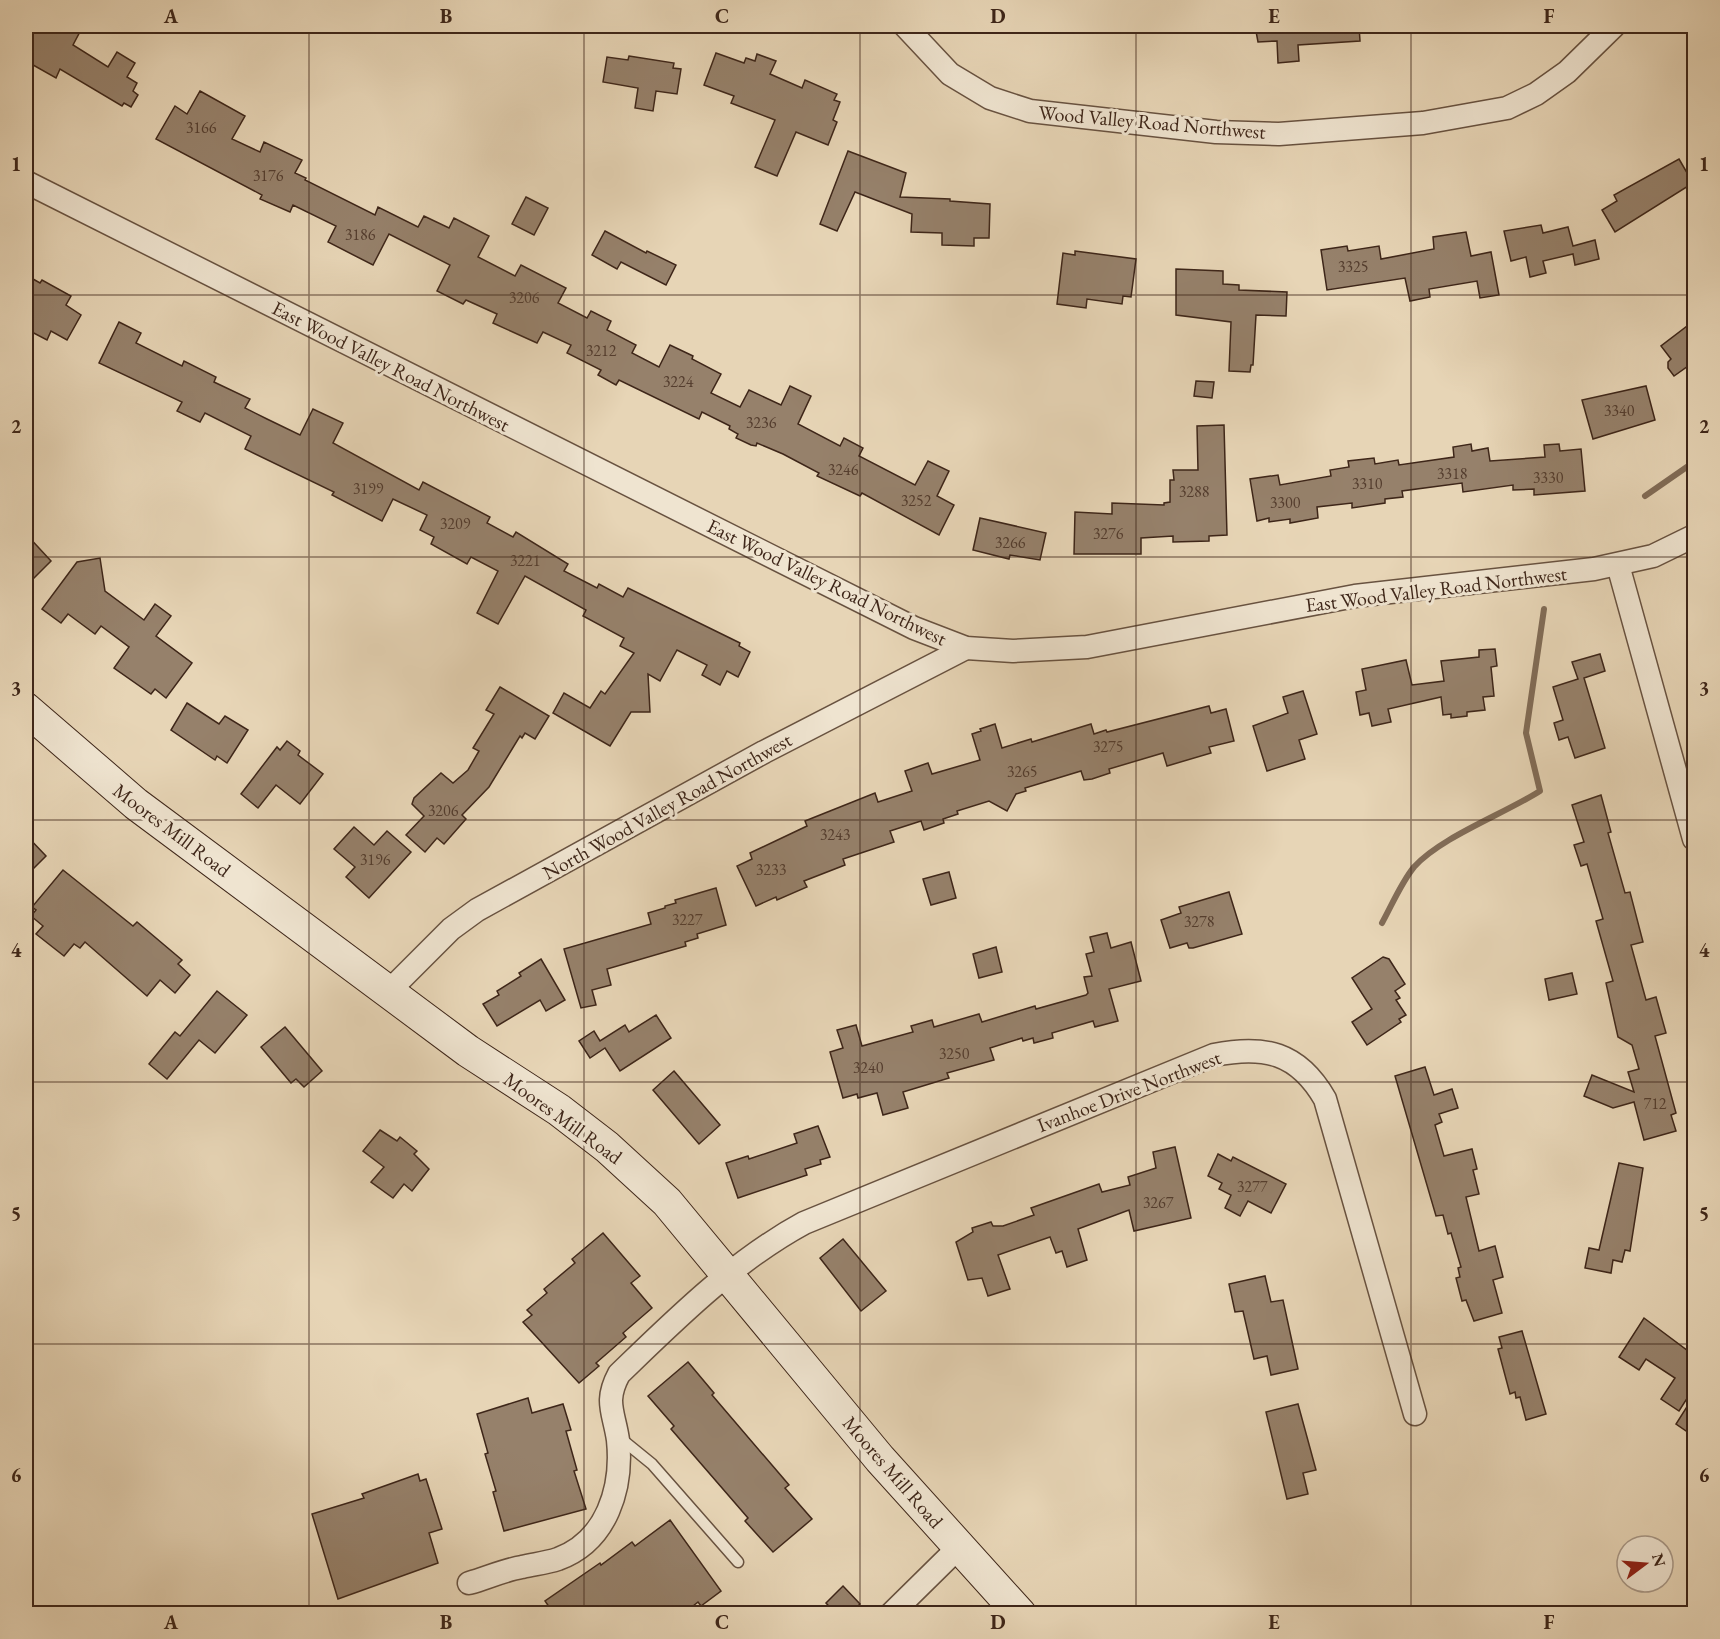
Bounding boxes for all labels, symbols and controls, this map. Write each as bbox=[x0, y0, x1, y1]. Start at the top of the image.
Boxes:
text: A bbox=[163, 3, 179, 29]
text: B bbox=[440, 3, 452, 29]
text: C bbox=[715, 3, 729, 29]
text: D bbox=[990, 3, 1006, 29]
text: E bbox=[1268, 3, 1280, 29]
text: F bbox=[1544, 3, 1555, 29]
street label: Wood Valley Road Northwest bbox=[1037, 99, 1267, 145]
house number: 3166 bbox=[186, 117, 217, 138]
text: 1 bbox=[11, 151, 21, 177]
text: 1 bbox=[1699, 151, 1709, 177]
house number: 3176 bbox=[253, 165, 284, 186]
house number: 3186 bbox=[345, 224, 376, 245]
house number: 3325 bbox=[1338, 256, 1368, 277]
house number: 3206 bbox=[509, 287, 540, 308]
street label: East Wood Valley Road Northwest bbox=[268, 295, 515, 438]
house number: 3212 bbox=[586, 340, 617, 361]
house number: 3224 bbox=[663, 371, 694, 392]
house number: 3340 bbox=[1604, 400, 1635, 421]
house number: 3236 bbox=[746, 412, 777, 433]
text: 2 bbox=[11, 413, 22, 439]
text: 2 bbox=[1699, 413, 1710, 439]
house number: 3246 bbox=[828, 459, 859, 480]
house number: 3318 bbox=[1437, 463, 1468, 484]
house number: 3330 bbox=[1533, 467, 1564, 488]
house number: 3310 bbox=[1352, 473, 1383, 494]
house number: 3199 bbox=[353, 478, 384, 499]
house number: 3288 bbox=[1179, 481, 1210, 502]
house number: 3252 bbox=[901, 490, 932, 511]
house number: 3300 bbox=[1270, 492, 1301, 513]
house number: 3209 bbox=[440, 513, 471, 534]
street label: East Wood Valley Road Northwest bbox=[703, 513, 952, 652]
house number: 3276 bbox=[1093, 523, 1124, 544]
house number: 3266 bbox=[995, 532, 1026, 553]
house number: 3221 bbox=[510, 550, 540, 571]
street label: East Wood Valley Road Northwest bbox=[1304, 560, 1569, 618]
text: 3 bbox=[11, 675, 21, 701]
text: 3 bbox=[1699, 675, 1709, 701]
street label: North Wood Valley Road Northwest bbox=[538, 726, 797, 885]
house number: 3275 bbox=[1093, 736, 1123, 757]
house number: 3265 bbox=[1007, 761, 1037, 782]
street label: Moores Mill Road bbox=[108, 777, 237, 883]
house number: 3206 bbox=[428, 800, 459, 821]
house number: 3243 bbox=[820, 824, 851, 845]
house number: 3196 bbox=[360, 849, 391, 870]
house number: 3233 bbox=[756, 859, 787, 880]
house number: 3227 bbox=[672, 909, 703, 930]
house number: 3278 bbox=[1184, 911, 1215, 932]
text: 4 bbox=[11, 937, 22, 963]
text: 4 bbox=[1699, 937, 1710, 963]
house number: 3250 bbox=[939, 1043, 970, 1064]
street label: Ivanhoe Drive Northwest bbox=[1033, 1044, 1225, 1138]
house number: 3240 bbox=[853, 1057, 884, 1078]
street label: Moores Mill Road bbox=[498, 1066, 628, 1170]
house number: 712 bbox=[1643, 1093, 1667, 1114]
house number: 3277 bbox=[1237, 1176, 1268, 1197]
house number: 3267 bbox=[1143, 1192, 1174, 1213]
text: 5 bbox=[11, 1200, 21, 1226]
text: 5 bbox=[1699, 1200, 1709, 1226]
street label: Moores Mill Road bbox=[837, 1410, 950, 1534]
text: 6 bbox=[11, 1462, 22, 1488]
text: 6 bbox=[1699, 1462, 1710, 1488]
north arrow bbox=[1615, 1534, 1675, 1594]
text: N bbox=[1647, 1551, 1671, 1569]
text: A bbox=[163, 1609, 179, 1635]
text: B bbox=[440, 1609, 452, 1635]
text: C bbox=[715, 1609, 729, 1635]
text: D bbox=[990, 1609, 1006, 1635]
text: E bbox=[1268, 1609, 1280, 1635]
text: F bbox=[1544, 1609, 1555, 1635]

